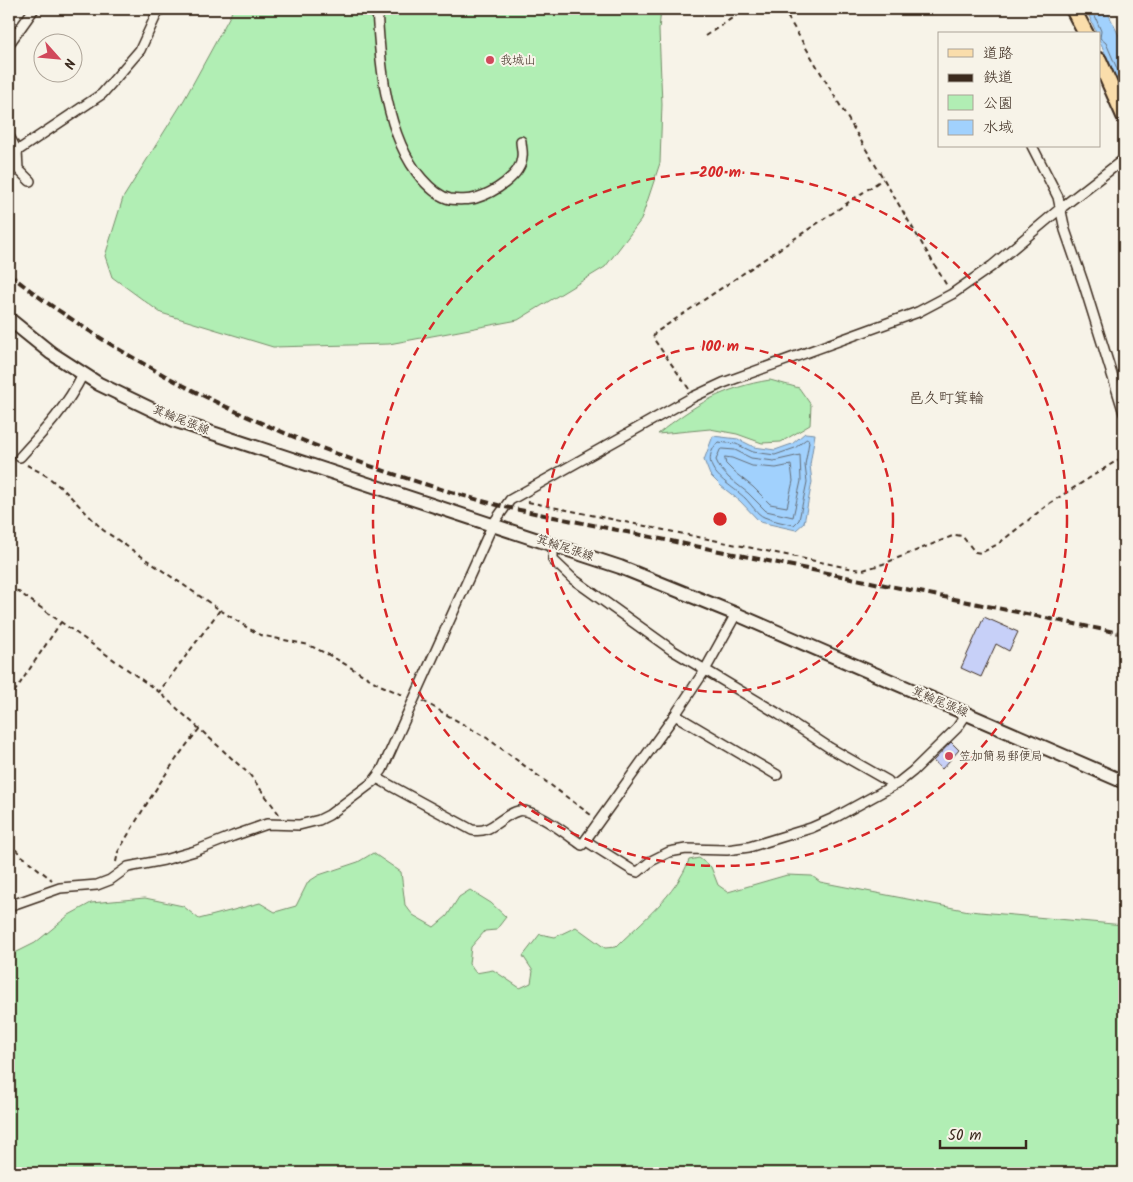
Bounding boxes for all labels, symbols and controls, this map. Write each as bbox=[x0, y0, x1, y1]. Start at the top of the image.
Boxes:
north arrow bbox=[32, 32, 82, 82]
legend bbox=[938, 32, 1100, 148]
text: 道路 bbox=[983, 42, 1013, 66]
place label: 我城山 bbox=[500, 51, 536, 70]
marker: 我城山 bbox=[484, 54, 496, 66]
text: N bbox=[57, 55, 81, 73]
text: 鉄道 bbox=[983, 66, 1013, 90]
text: 公園 bbox=[983, 92, 1013, 116]
text: 水域 bbox=[983, 116, 1013, 140]
text: 200 m bbox=[699, 161, 741, 185]
text: 100 m bbox=[701, 335, 739, 359]
district label: 邑久町箕輪 bbox=[908, 387, 984, 411]
street label: 箕輪尾張線 bbox=[150, 400, 212, 440]
centre of rings bbox=[711, 510, 729, 528]
street label: 箕輪尾張線 bbox=[534, 530, 596, 566]
street label: 箕輪尾張線 bbox=[909, 682, 971, 722]
place label: 笠加簡易郵便局 bbox=[959, 747, 1043, 766]
marker: 笠加簡易郵便局 bbox=[943, 750, 955, 762]
scale bar bbox=[940, 1117, 1027, 1149]
text: 50 m bbox=[948, 1124, 982, 1148]

